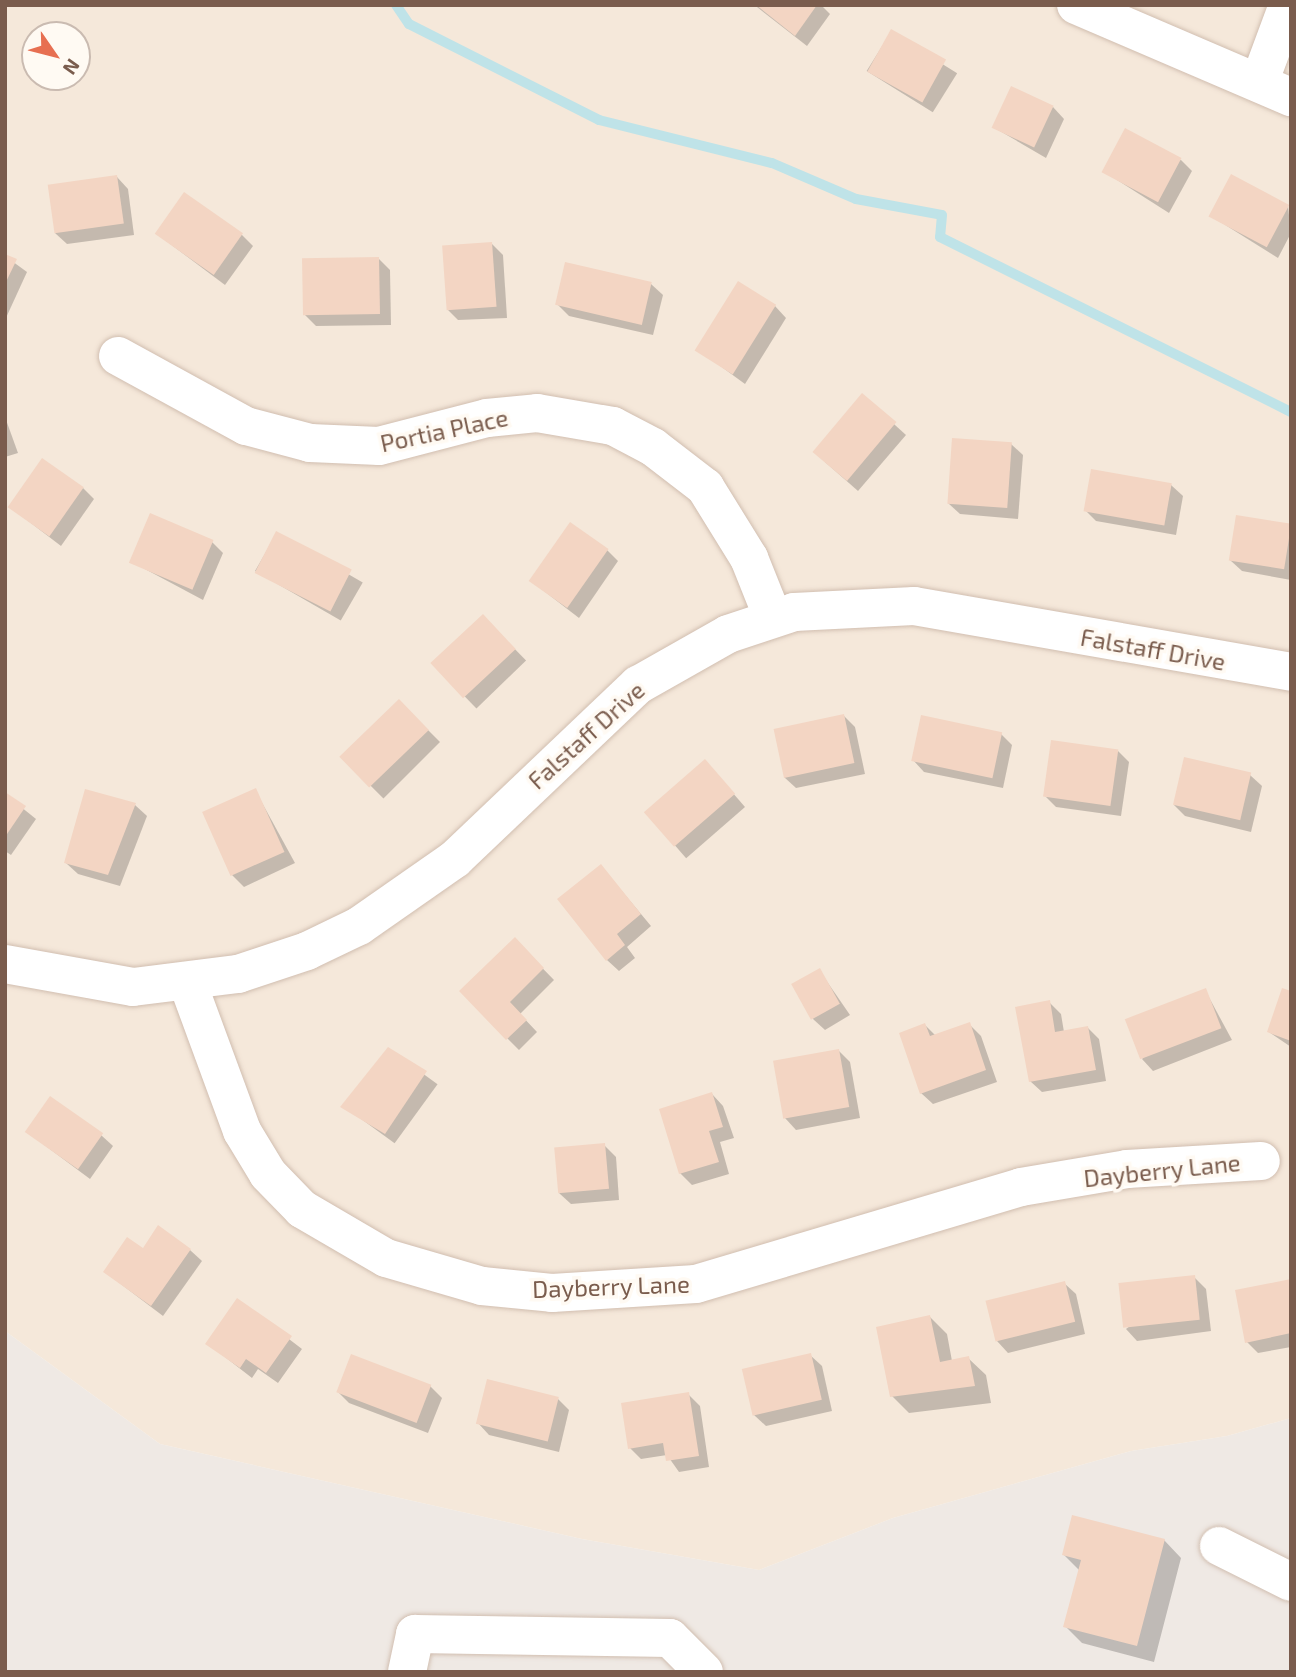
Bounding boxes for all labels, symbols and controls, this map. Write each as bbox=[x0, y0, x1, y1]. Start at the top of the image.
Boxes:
north arrow bbox=[21, 21, 91, 91]
text: N bbox=[59, 55, 85, 79]
street label: Portia Place bbox=[378, 402, 510, 458]
street label: Falstaff Drive bbox=[1078, 622, 1228, 676]
street label: Falstaff Drive bbox=[522, 675, 650, 795]
street label: Dayberry Lane bbox=[1082, 1147, 1242, 1193]
street label: Dayberry Lane bbox=[532, 1269, 690, 1303]

